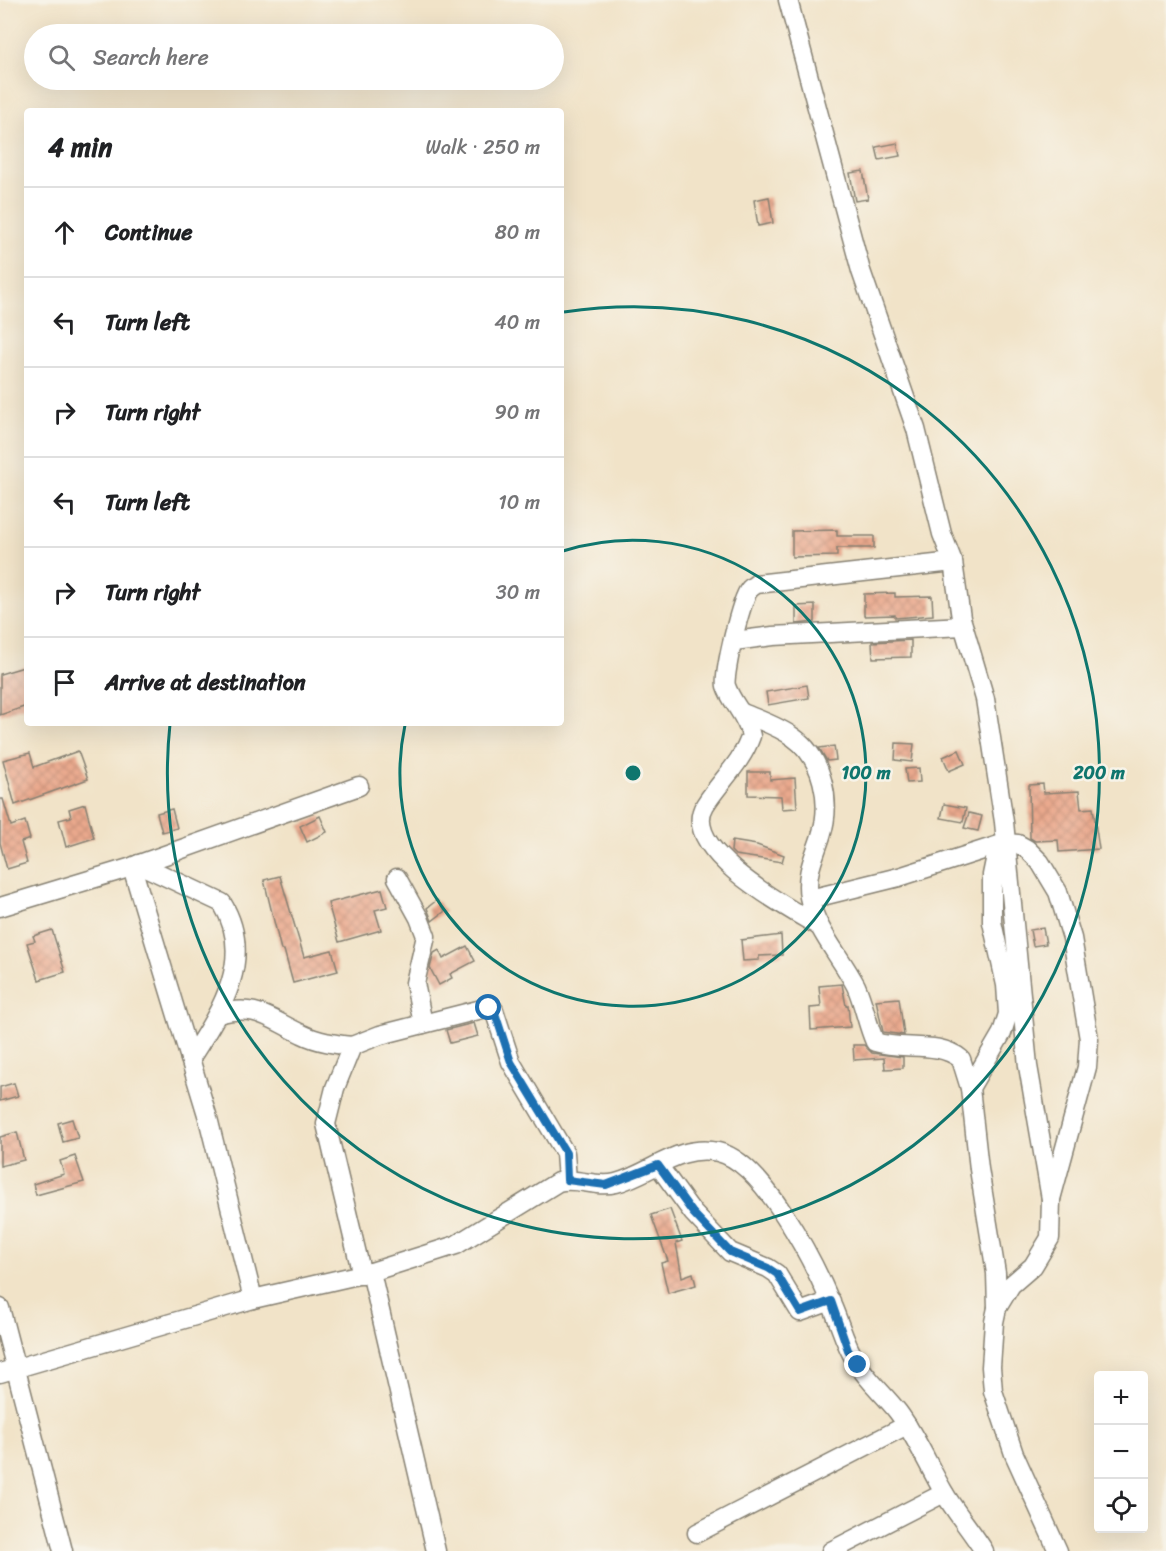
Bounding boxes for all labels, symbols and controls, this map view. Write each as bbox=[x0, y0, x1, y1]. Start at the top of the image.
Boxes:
search box bbox=[24, 24, 564, 90]
text: Search here bbox=[93, 38, 209, 77]
icon: search bbox=[45, 41, 78, 74]
text: 4 min bbox=[48, 124, 112, 170]
text: Walk · 250 m bbox=[426, 130, 540, 165]
text: Continue bbox=[105, 213, 193, 252]
text: 80 m bbox=[495, 215, 540, 250]
icon: ahead bbox=[48, 216, 81, 249]
text: Turn left bbox=[105, 303, 190, 342]
text: 40 m bbox=[494, 305, 540, 340]
icon: left bbox=[48, 306, 81, 339]
text: Turn right bbox=[105, 393, 200, 432]
text: 90 m bbox=[495, 395, 540, 430]
icon: right bbox=[48, 396, 81, 429]
text: Turn left bbox=[105, 483, 190, 522]
text: 10 m bbox=[498, 485, 540, 520]
icon: left bbox=[48, 486, 81, 519]
text: Turn right bbox=[105, 573, 200, 612]
text: 30 m bbox=[496, 575, 540, 610]
icon: right bbox=[48, 576, 81, 609]
text: Arrive at destination bbox=[105, 663, 306, 702]
icon: arrive bbox=[48, 666, 81, 699]
text: 100 m bbox=[842, 757, 891, 789]
text: 200 m bbox=[1072, 757, 1125, 789]
centre of rings bbox=[623, 763, 643, 783]
route start bbox=[475, 994, 501, 1020]
route end bbox=[844, 1351, 870, 1377]
map controls bbox=[1094, 1371, 1148, 1533]
button: + bbox=[1094, 1371, 1148, 1425]
button: − bbox=[1094, 1425, 1148, 1479]
button: locate bbox=[1094, 1479, 1148, 1533]

